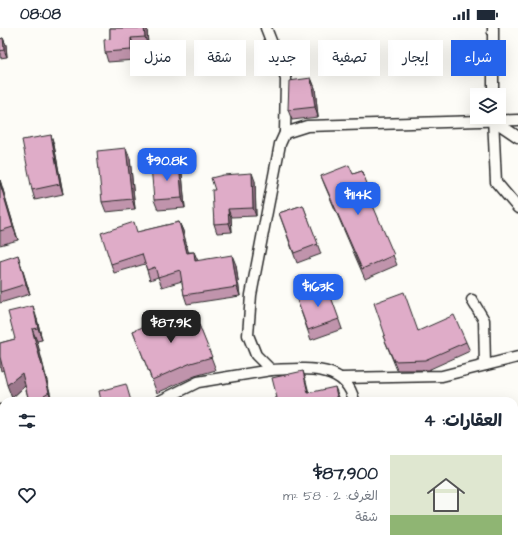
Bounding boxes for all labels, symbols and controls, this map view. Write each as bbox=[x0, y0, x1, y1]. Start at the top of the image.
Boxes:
text: 08:08 bbox=[20, 4, 61, 25]
chip: منزل bbox=[130, 40, 186, 76]
chip: شقة bbox=[194, 40, 246, 76]
chip: جديد bbox=[254, 40, 310, 76]
chip: تصفية bbox=[318, 40, 380, 76]
chip: إيجار bbox=[388, 40, 443, 76]
chip: شراء bbox=[451, 40, 506, 76]
map controls bbox=[470, 88, 506, 124]
button: layers bbox=[470, 88, 506, 124]
pin: $90.8K bbox=[134, 148, 200, 182]
text: $90.8K bbox=[147, 152, 187, 170]
pin: $114K bbox=[330, 182, 386, 216]
text: $114K bbox=[344, 186, 372, 204]
pin: $163K bbox=[290, 274, 346, 308]
text: $163K bbox=[302, 278, 334, 296]
pin: $87.9K bbox=[138, 310, 204, 344]
text: $87.9K bbox=[151, 314, 191, 332]
text: العقارات: 4 bbox=[424, 409, 502, 433]
icon: filters bbox=[16, 410, 38, 432]
text: $87,900 bbox=[313, 462, 378, 486]
icon: home bbox=[422, 471, 470, 519]
icon: heart bbox=[16, 484, 38, 506]
text: الغرف: 2 · 58 m² bbox=[283, 487, 378, 505]
text: شقة bbox=[355, 508, 378, 526]

